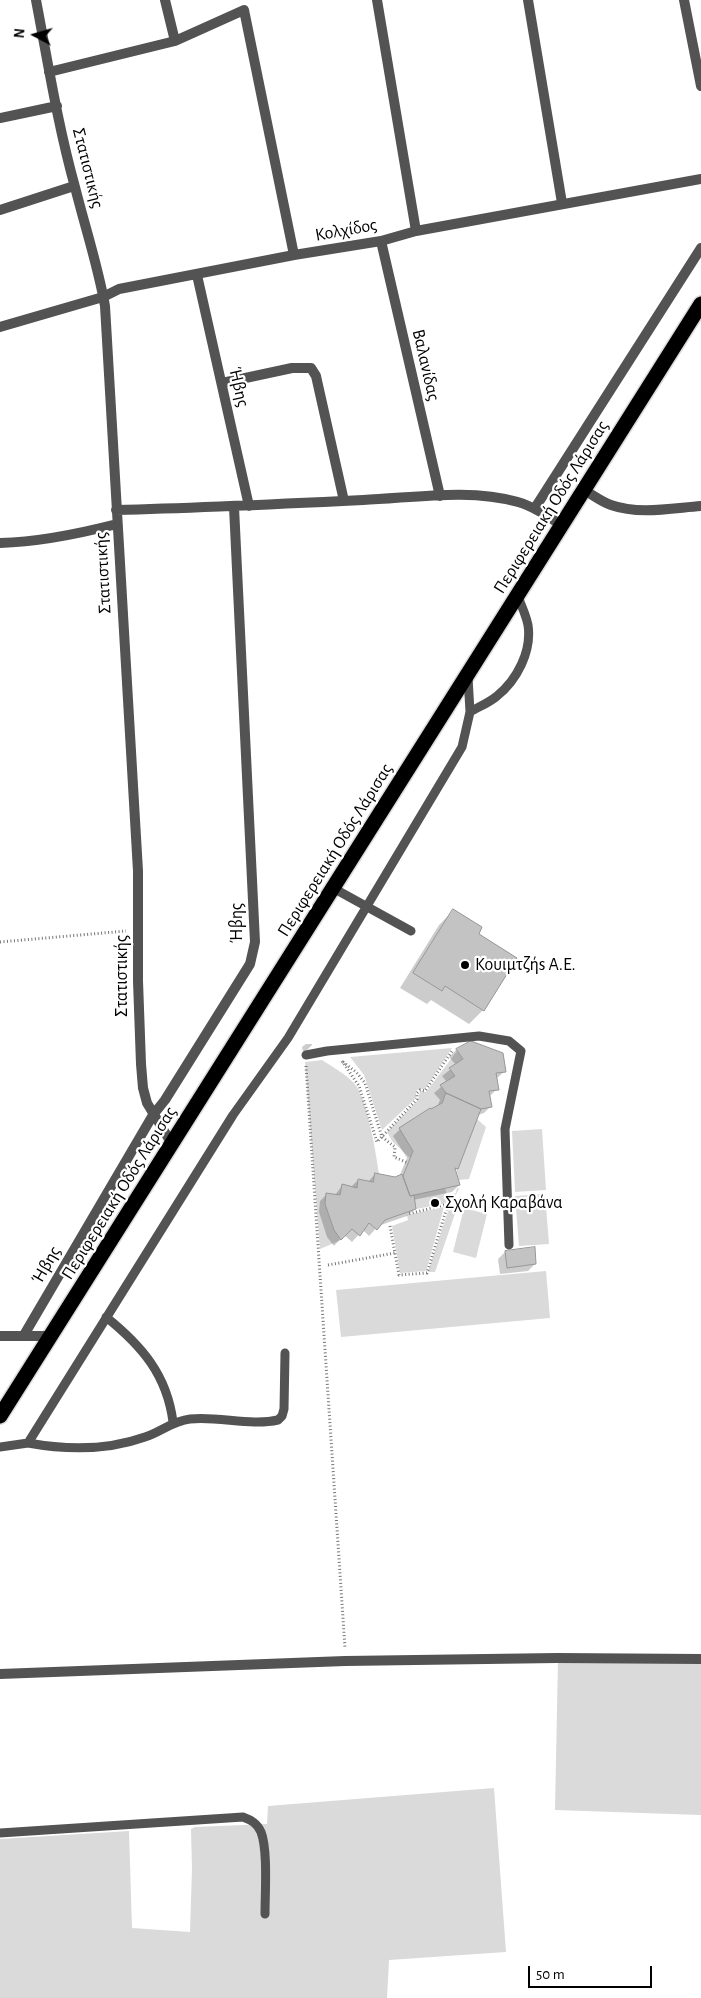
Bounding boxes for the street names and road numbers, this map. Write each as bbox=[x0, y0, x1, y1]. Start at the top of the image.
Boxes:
street label: Στατιστικής bbox=[68, 126, 108, 210]
street label: Κολχίδος bbox=[313, 214, 379, 246]
street label: Βαλανίδας bbox=[407, 327, 445, 403]
street label: Ήβης bbox=[224, 365, 254, 409]
street label: Περιφερειακή Οδός Λάρισας bbox=[489, 416, 613, 598]
street label: Στατιστικής bbox=[90, 532, 116, 614]
street label: Περιφερειακή Οδός Λάρισας bbox=[273, 759, 397, 941]
street label: Ήβης bbox=[226, 903, 248, 943]
street label: Στατιστικής bbox=[111, 935, 133, 1017]
street label: Περιφερειακή Οδός Λάρισας bbox=[57, 1102, 181, 1284]
street label: Ήβης bbox=[27, 1242, 65, 1288]

